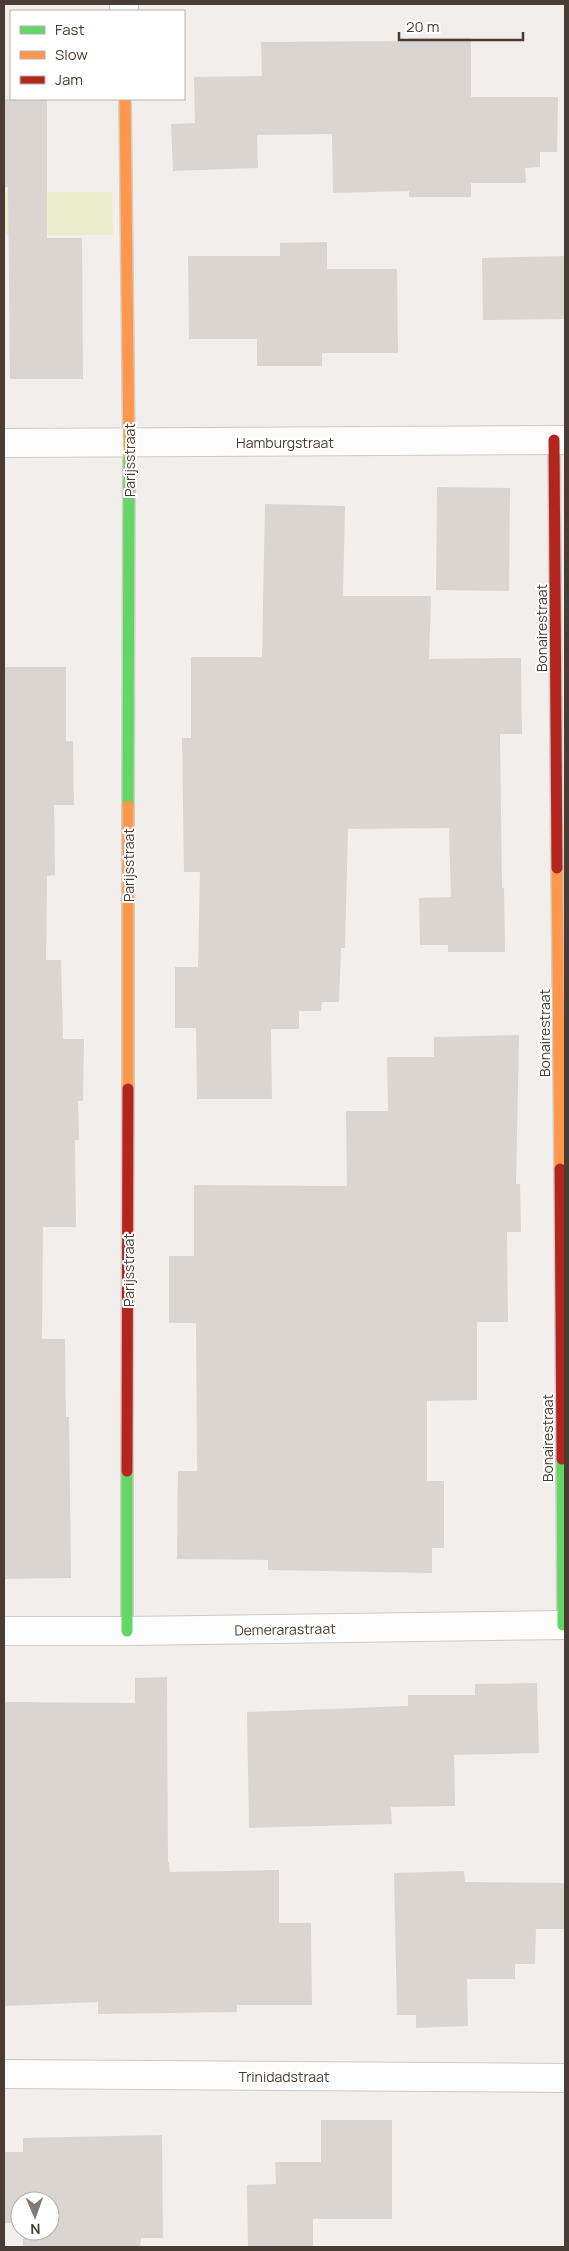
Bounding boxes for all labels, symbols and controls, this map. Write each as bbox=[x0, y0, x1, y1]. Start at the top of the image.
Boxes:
legend bbox=[10, 10, 185, 100]
scale bar bbox=[399, 10, 523, 42]
text: 20 m bbox=[406, 16, 439, 37]
text: Fast bbox=[55, 19, 84, 40]
text: Slow bbox=[55, 44, 88, 65]
text: Jam bbox=[55, 69, 83, 90]
street label: Parijsstraat bbox=[120, 423, 139, 497]
street label: Hamburgstraat bbox=[236, 433, 334, 452]
street label: Bonairestraat bbox=[532, 584, 551, 672]
street label: Parijsstraat bbox=[119, 828, 138, 902]
street label: Bonairestraat bbox=[535, 989, 554, 1077]
street label: Parijsstraat bbox=[119, 1233, 138, 1307]
street label: Bonairestraat bbox=[538, 1394, 557, 1482]
street label: Demerarastraat bbox=[234, 1619, 336, 1639]
street label: Trinidadstraat bbox=[239, 2067, 330, 2086]
north arrow bbox=[10, 2191, 60, 2241]
text: N bbox=[30, 2220, 41, 2239]

